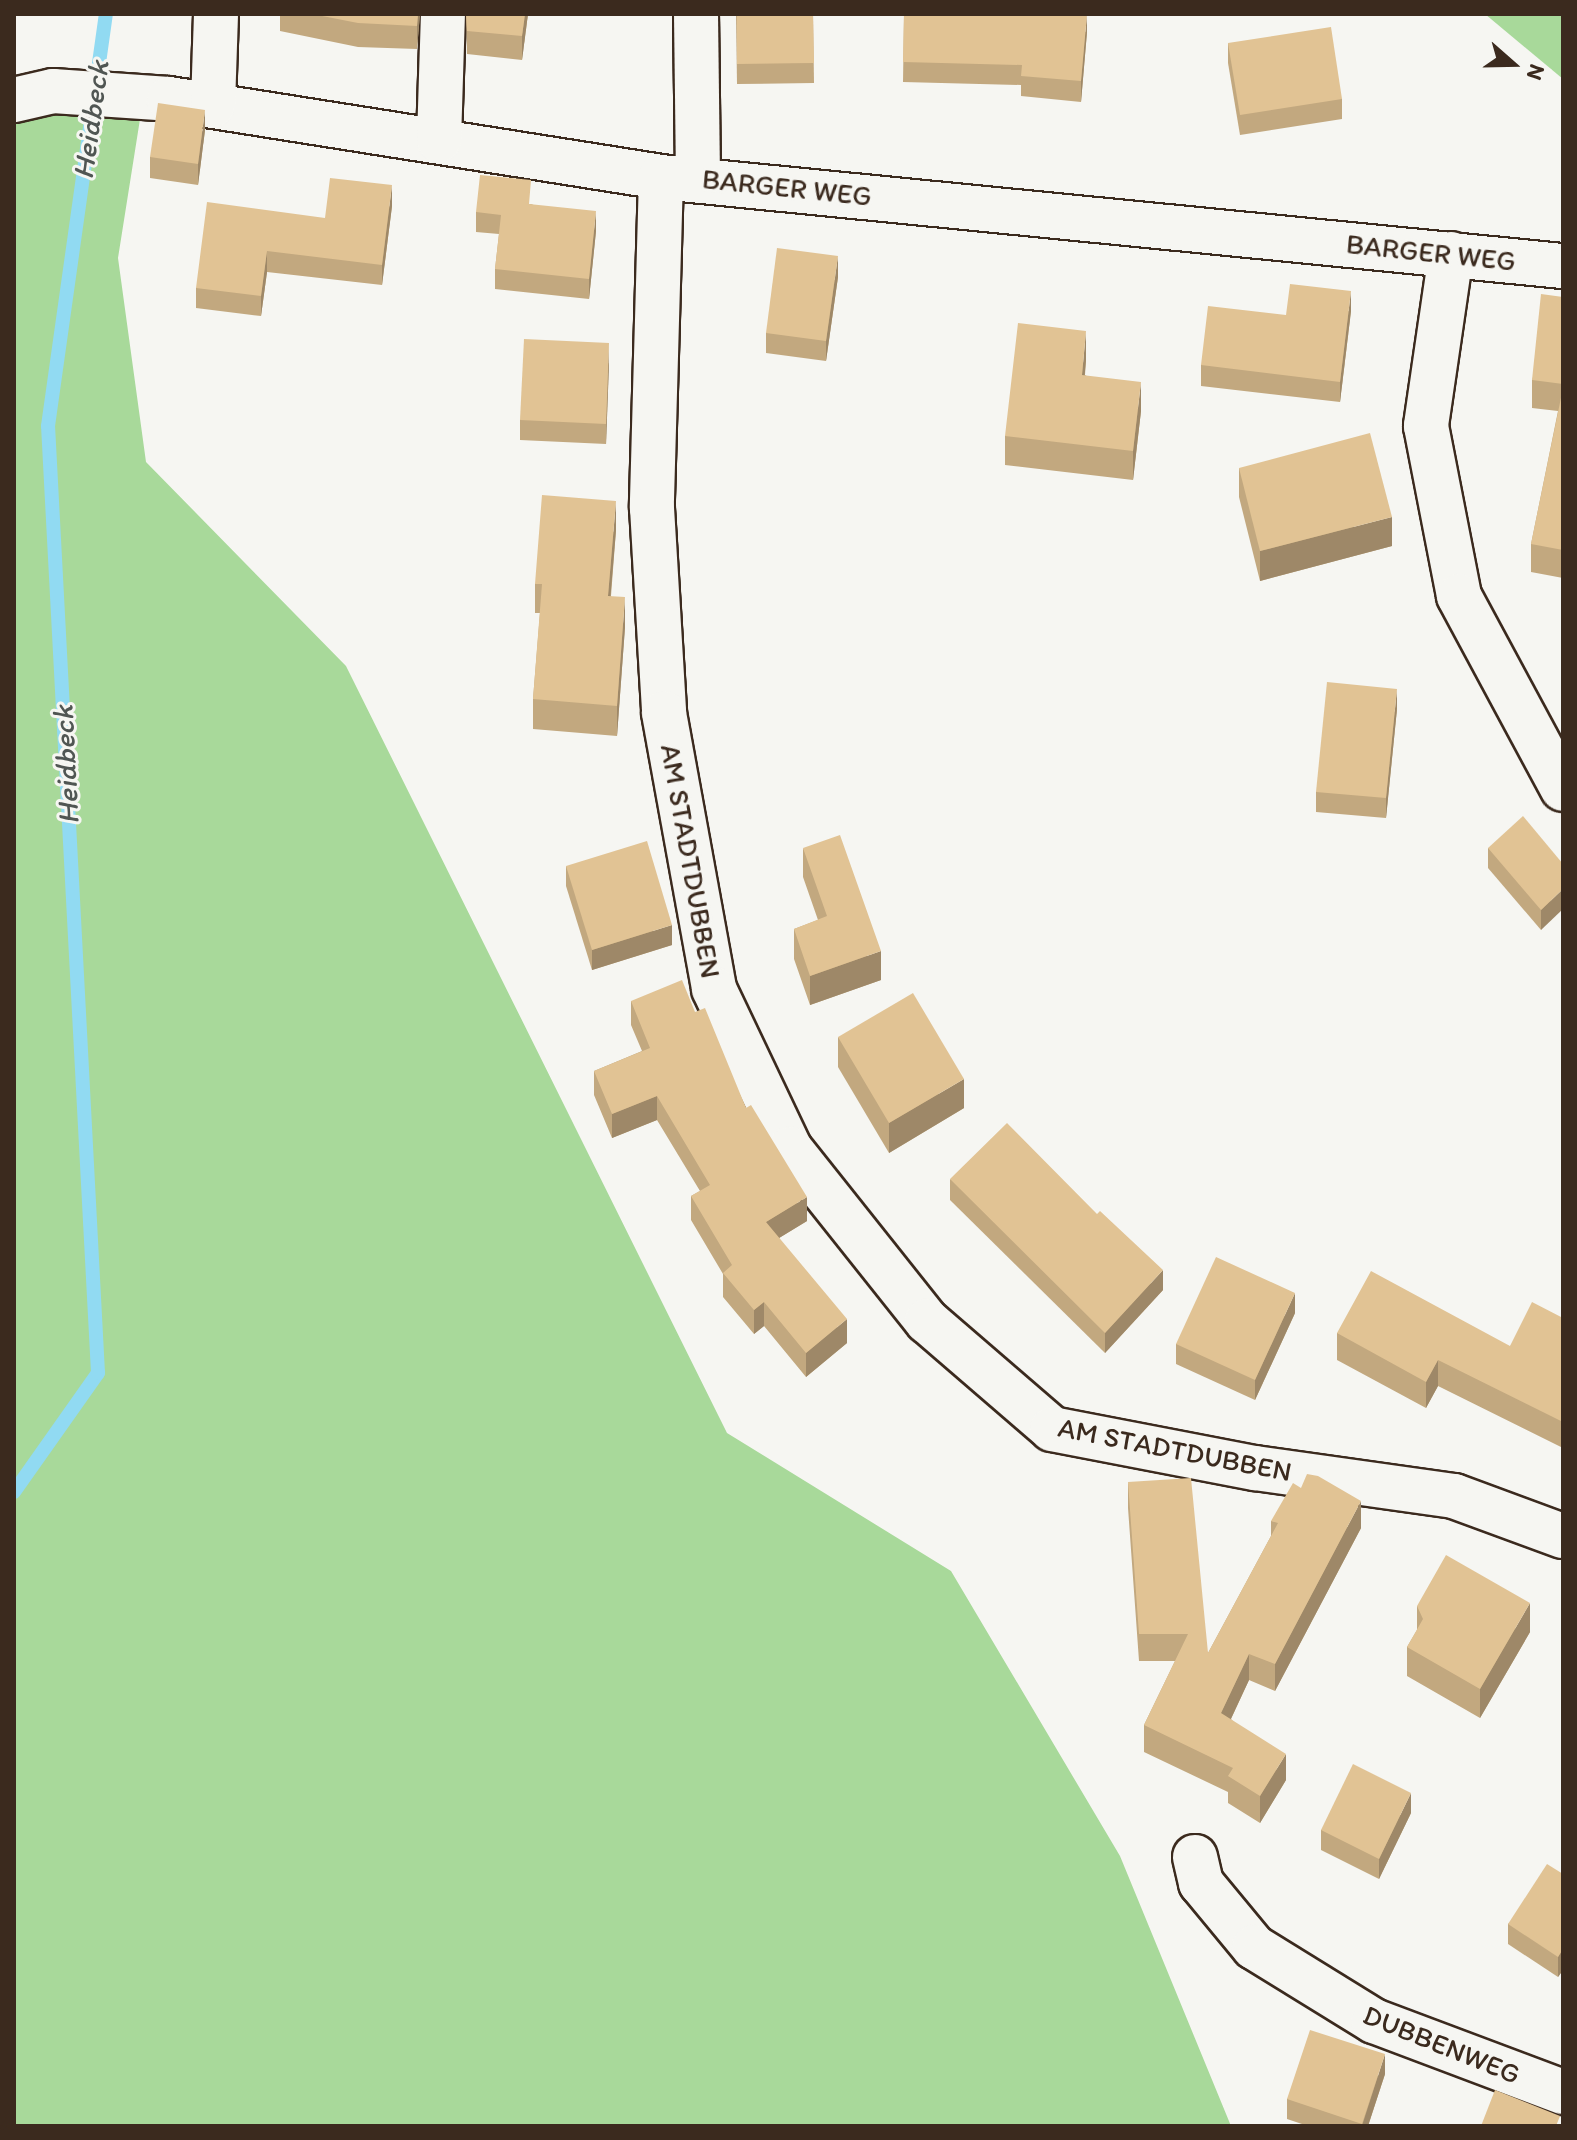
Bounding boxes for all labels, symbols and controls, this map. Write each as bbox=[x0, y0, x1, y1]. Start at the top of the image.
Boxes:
north arrow bbox=[1473, 24, 1553, 104]
water label: Heidbeck bbox=[65, 59, 117, 181]
text: N bbox=[1521, 61, 1551, 84]
street label: BARGER WEG bbox=[701, 161, 873, 213]
street label: BARGER WEG bbox=[1345, 226, 1517, 278]
water label: Heidbeck bbox=[45, 705, 87, 825]
street label: AM STADTDUBBEN bbox=[654, 741, 728, 981]
street label: AM STADTDUBBEN bbox=[1056, 1410, 1294, 1488]
street label: DUBBENWEG bbox=[1359, 1997, 1525, 2091]

